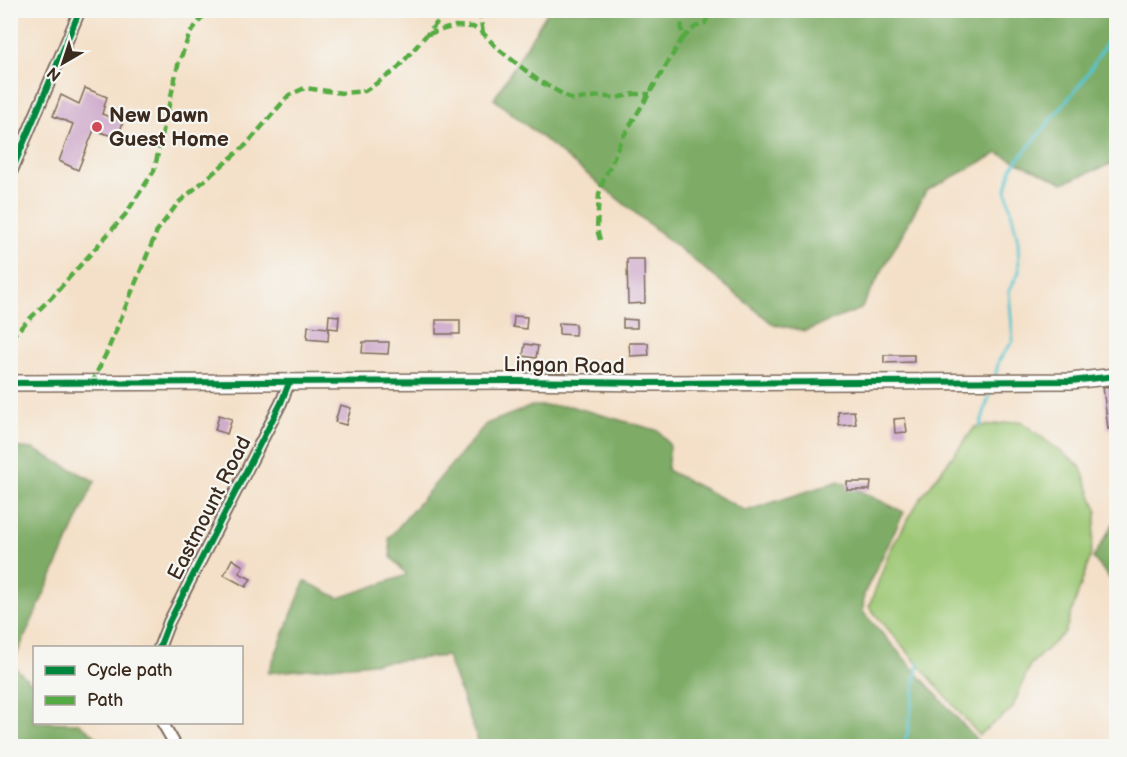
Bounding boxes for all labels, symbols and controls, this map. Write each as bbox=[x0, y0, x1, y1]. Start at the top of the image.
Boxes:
north arrow bbox=[33, 33, 93, 93]
text: N bbox=[44, 62, 65, 85]
place label: New Dawn Guest Home bbox=[109, 103, 229, 152]
marker: New Dawn Guest Home bbox=[90, 120, 104, 134]
street label: Lingan Road bbox=[503, 352, 625, 379]
street label: Eastmount Road bbox=[162, 432, 256, 584]
legend bbox=[33, 646, 243, 724]
text: Cycle path bbox=[87, 660, 173, 681]
text: Path bbox=[87, 690, 123, 711]

